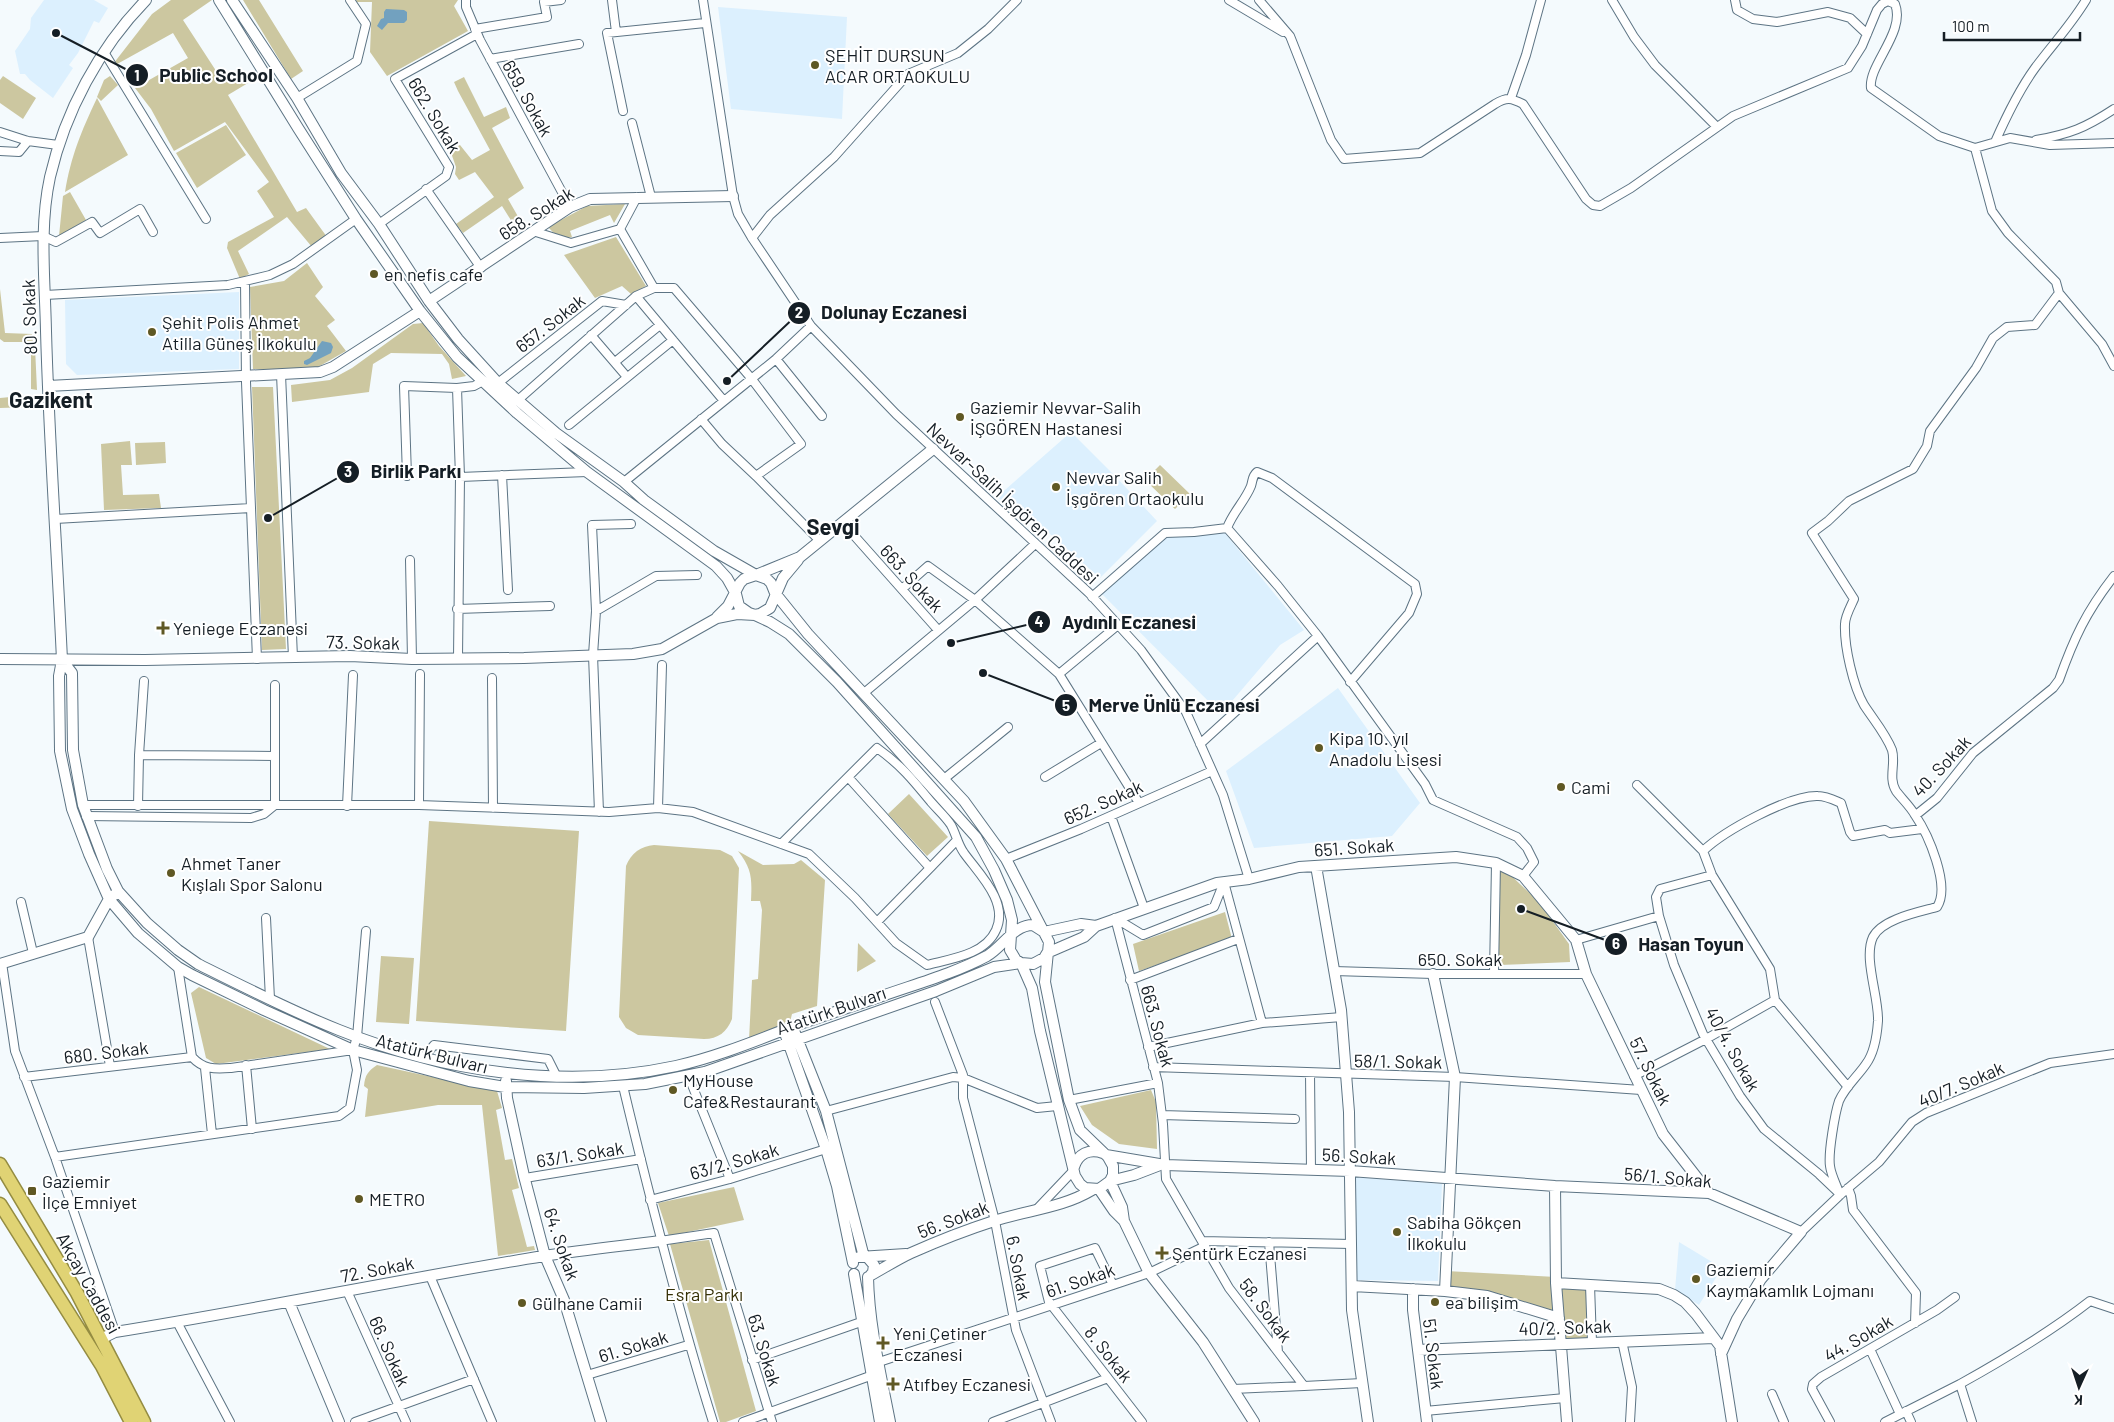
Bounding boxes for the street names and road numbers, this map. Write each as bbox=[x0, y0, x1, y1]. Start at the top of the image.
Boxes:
street label: 659. Sokak bbox=[498, 56, 558, 140]
street label: 662. Sokak bbox=[404, 73, 466, 157]
street label: 658. Sokak bbox=[495, 181, 577, 245]
street label: 80. Sokak bbox=[17, 279, 41, 355]
street label: 657. Sokak bbox=[511, 289, 589, 357]
street label: Nevvar-Salih İşgören Caddesi bbox=[922, 417, 1104, 589]
street label: 663. Sokak bbox=[876, 539, 948, 617]
street label: 73. Sokak bbox=[326, 630, 400, 654]
street label: 40. Sokak bbox=[1907, 731, 1975, 801]
street label: 652. Sokak bbox=[1060, 775, 1146, 829]
street label: 651. Sokak bbox=[1313, 833, 1395, 861]
street label: 650. Sokak bbox=[1418, 948, 1502, 970]
street label: Atatürk Bulvarı bbox=[773, 981, 889, 1039]
street label: 663. Sokak bbox=[1137, 983, 1179, 1069]
street label: 40/4. Sokak bbox=[1701, 1003, 1765, 1095]
street label: Atatürk Bulvarı bbox=[374, 1028, 490, 1078]
street label: 57. Sokak bbox=[1625, 1033, 1677, 1109]
street label: 680. Sokak bbox=[63, 1036, 149, 1068]
street label: 58/1. Sokak bbox=[1354, 1049, 1442, 1073]
street label: 40/7. Sokak bbox=[1915, 1056, 2007, 1112]
street label: 63/1. Sokak bbox=[535, 1136, 625, 1172]
street label: 63/2. Sokak bbox=[687, 1138, 781, 1184]
street label: 56. Sokak bbox=[1321, 1143, 1397, 1169]
street label: 56/1. Sokak bbox=[1623, 1162, 1713, 1192]
street label: 56. Sokak bbox=[914, 1195, 992, 1243]
street label: 64. Sokak bbox=[539, 1205, 585, 1283]
street label: Akçay Caddesi bbox=[52, 1229, 126, 1337]
street label: 6. Sokak bbox=[1002, 1234, 1036, 1302]
street label: 72. Sokak bbox=[338, 1251, 416, 1287]
street label: 61. Sokak bbox=[1043, 1258, 1117, 1302]
street label: 58. Sokak bbox=[1235, 1274, 1297, 1346]
street label: 44. Sokak bbox=[1820, 1310, 1896, 1366]
street label: 63. Sokak bbox=[744, 1311, 786, 1389]
street label: 66. Sokak bbox=[365, 1312, 415, 1390]
street label: 40/2. Sokak bbox=[1518, 1314, 1612, 1340]
street label: 51. Sokak bbox=[1419, 1317, 1449, 1391]
street label: 8. Sokak bbox=[1080, 1321, 1138, 1387]
street label: 61. Sokak bbox=[596, 1325, 670, 1367]

